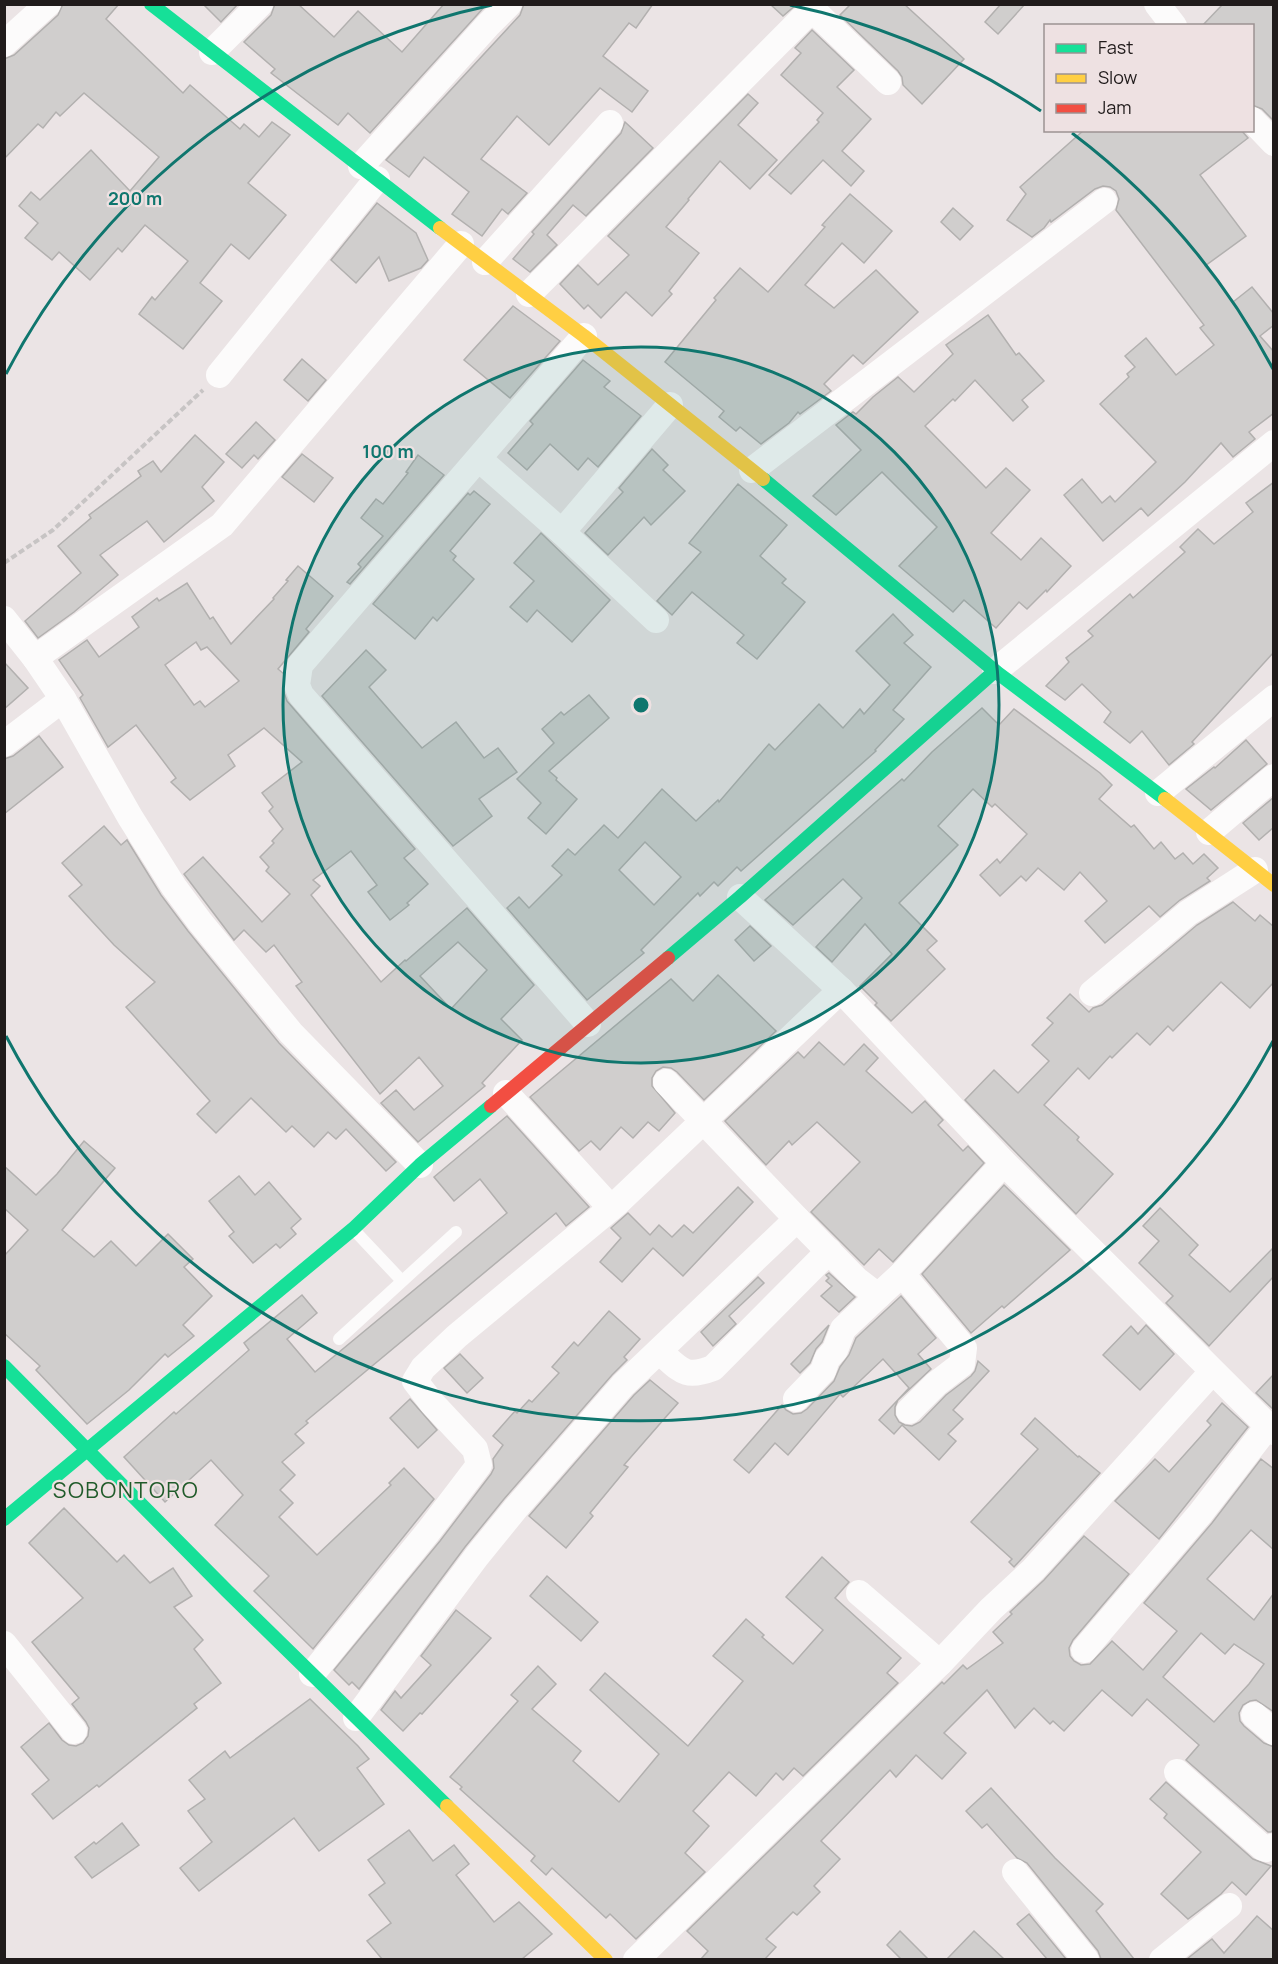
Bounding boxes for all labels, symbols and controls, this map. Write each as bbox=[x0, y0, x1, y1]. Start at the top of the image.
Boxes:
legend bbox=[1044, 24, 1254, 132]
text: Fast bbox=[1098, 35, 1133, 59]
text: Slow bbox=[1098, 65, 1138, 89]
text: Jam bbox=[1098, 95, 1132, 119]
text: 200 m bbox=[108, 186, 162, 210]
text: 100 m bbox=[362, 439, 414, 463]
centre of rings bbox=[631, 695, 651, 715]
district label: SOBONTORO bbox=[53, 1475, 199, 1505]

